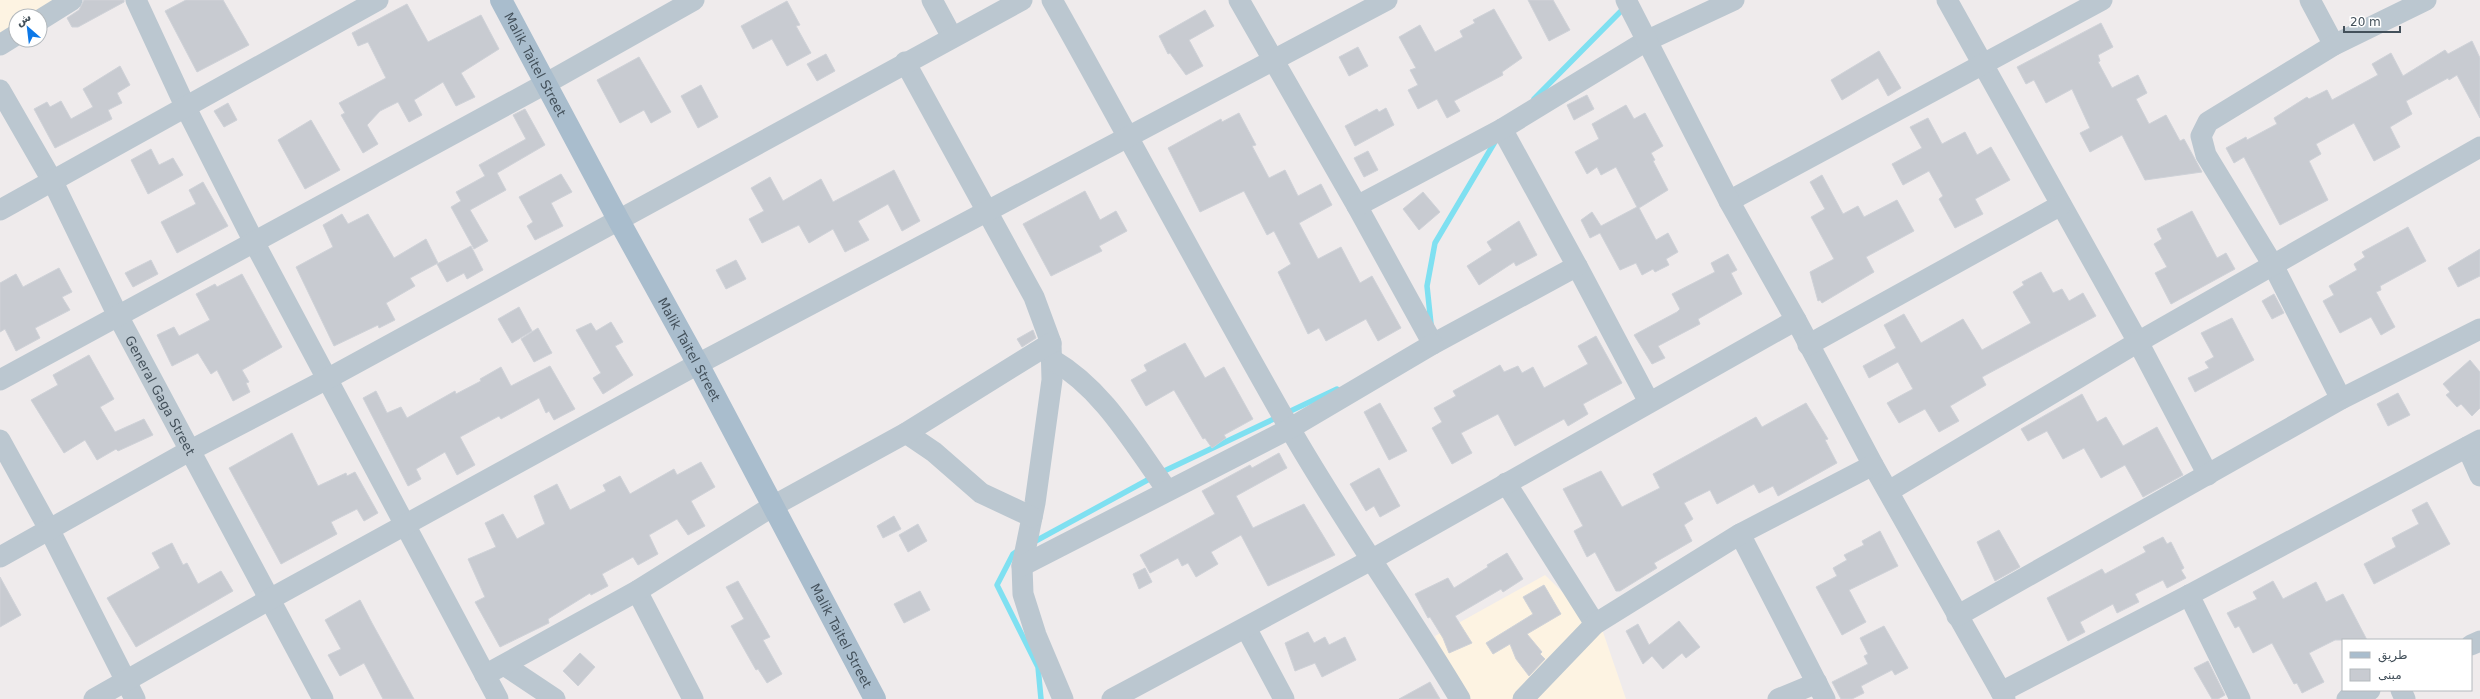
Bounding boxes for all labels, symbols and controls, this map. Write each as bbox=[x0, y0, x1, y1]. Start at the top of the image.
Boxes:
north arrow bbox=[8, 8, 48, 48]
scale bar bbox=[2344, 8, 2400, 34]
text: ش bbox=[14, 10, 33, 29]
street label: Malik Taitel Street bbox=[501, 10, 569, 119]
text: 20 m bbox=[2350, 15, 2381, 29]
street label: Malik Taitel Street bbox=[655, 295, 723, 404]
street label: General Gaga Street bbox=[122, 333, 198, 458]
street label: Malik Taitel Street bbox=[807, 581, 875, 691]
legend bbox=[2342, 639, 2472, 691]
text: طريق bbox=[2378, 648, 2408, 663]
text: مبنى bbox=[2378, 668, 2402, 682]

